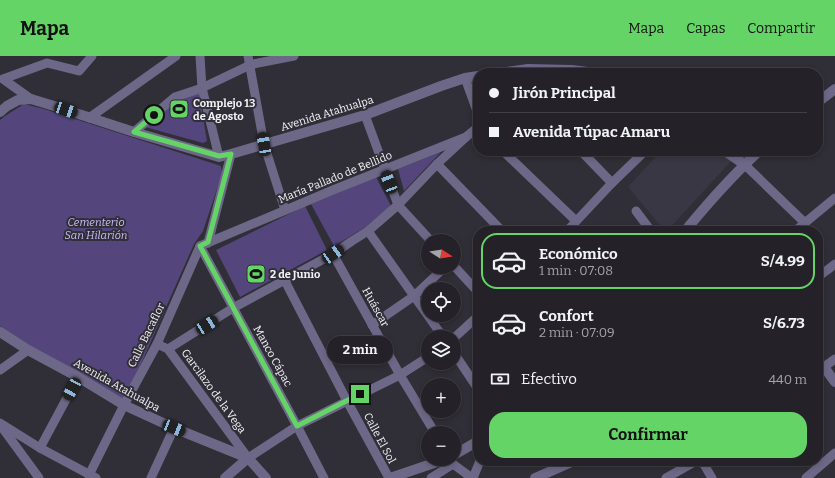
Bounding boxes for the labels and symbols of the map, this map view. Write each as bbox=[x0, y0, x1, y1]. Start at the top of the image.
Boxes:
street label: Avenida Atahualpa bbox=[279, 93, 375, 134]
place label: Complejo 13 de Agosto bbox=[193, 97, 255, 123]
sports icon: Complejo 13 de Agosto bbox=[168, 98, 190, 120]
car bbox=[53, 100, 79, 120]
route start bbox=[145, 106, 163, 124]
car bbox=[256, 131, 272, 157]
street label: María Pallado de Bellido bbox=[276, 149, 394, 206]
car bbox=[379, 169, 399, 195]
park label: Cementerio San Hilarión bbox=[65, 216, 128, 242]
north arrow bbox=[421, 234, 461, 274]
car bbox=[320, 242, 346, 266]
sports icon: 2 de Junio bbox=[245, 263, 267, 285]
place label: 2 de Junio bbox=[270, 268, 320, 281]
street label: Huáscar bbox=[359, 285, 392, 329]
street label: Calle Bacaflor bbox=[125, 301, 168, 370]
car bbox=[194, 314, 220, 336]
street label: Manco Cápac bbox=[250, 323, 295, 389]
callout: 2 min bbox=[327, 336, 393, 364]
street label: Garcilazo de la Vega bbox=[179, 347, 249, 436]
street label: Avenida Atahualpa bbox=[71, 356, 162, 415]
car bbox=[61, 376, 83, 402]
route end bbox=[351, 385, 369, 403]
street label: Calle El Sol bbox=[361, 411, 398, 466]
car bbox=[161, 418, 187, 438]

